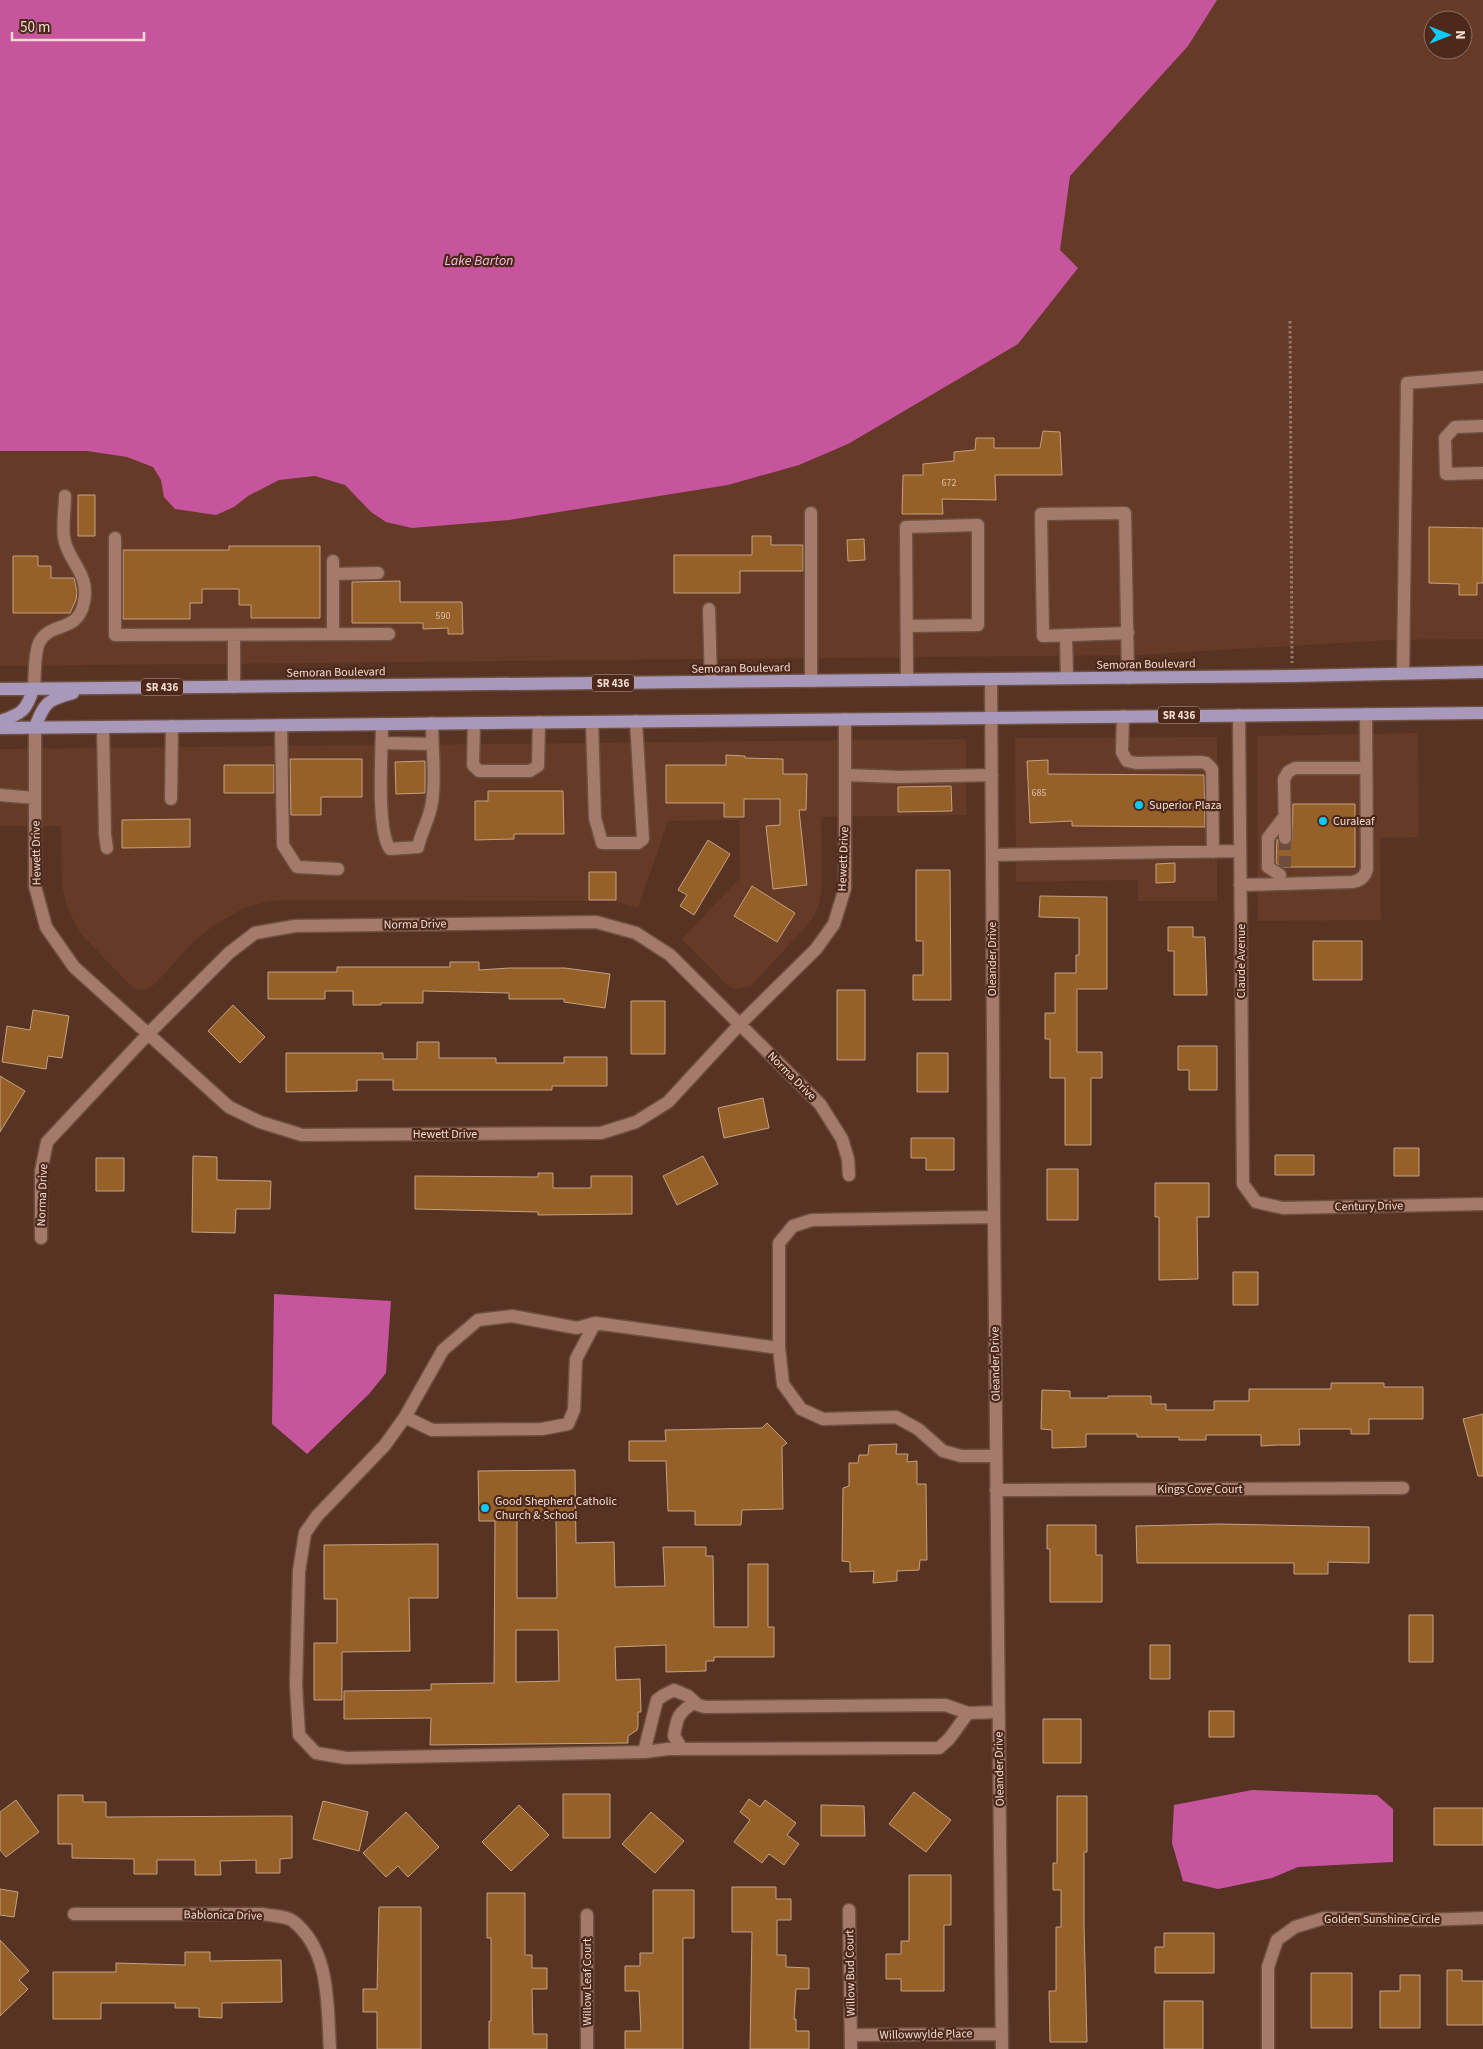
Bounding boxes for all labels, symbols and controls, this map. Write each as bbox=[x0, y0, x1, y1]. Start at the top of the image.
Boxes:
scale bar bbox=[12, 10, 145, 42]
north arrow bbox=[1423, 10, 1473, 60]
text: 50 m bbox=[20, 17, 50, 38]
text: N bbox=[1450, 30, 1470, 40]
water label: Lake Barton bbox=[445, 251, 513, 271]
house number: 672 bbox=[942, 476, 956, 490]
house number: 590 bbox=[436, 609, 450, 623]
street label: Semoran Boulevard bbox=[1096, 655, 1196, 674]
street label: Semoran Boulevard bbox=[691, 659, 791, 678]
street label: Semoran Boulevard bbox=[286, 663, 386, 682]
road number: SR 436 bbox=[592, 674, 634, 691]
road number: SR 436 bbox=[141, 679, 183, 696]
road number: SR 436 bbox=[1158, 706, 1200, 724]
house number: 685 bbox=[1032, 786, 1046, 800]
place label: Superior Plaza bbox=[1149, 797, 1222, 814]
marker: Superior Plaza bbox=[1133, 799, 1145, 811]
place label: Curaleaf bbox=[1333, 813, 1375, 830]
marker: Curaleaf bbox=[1317, 815, 1329, 827]
street label: Hewett Drive bbox=[27, 821, 46, 885]
street label: Hewett Drive bbox=[834, 826, 853, 892]
street label: Norma Drive bbox=[383, 915, 447, 934]
street label: Oleander Drive bbox=[984, 922, 1001, 996]
street label: Claude Avenue bbox=[1233, 924, 1250, 998]
street label: Norma Drive bbox=[763, 1048, 820, 1105]
street label: Hewett Drive bbox=[413, 1126, 477, 1143]
street label: Norma Drive bbox=[33, 1163, 52, 1227]
street label: Century Drive bbox=[1335, 1197, 1403, 1216]
street label: Oleander Drive bbox=[986, 1327, 1005, 1401]
street label: Kings Cove Court bbox=[1157, 1481, 1243, 1498]
place label: Good Shepherd Catholic Church & School bbox=[495, 1493, 617, 1524]
marker: Good Shepherd Catholic Church & School bbox=[479, 1502, 491, 1514]
street label: Oleander Drive bbox=[990, 1732, 1009, 1806]
street label: Bablonica Drive bbox=[184, 1906, 262, 1925]
street label: Golden Sunshine Circle bbox=[1324, 1911, 1440, 1928]
street label: Willow Bud Court bbox=[841, 1929, 860, 2017]
street label: Willow Leaf Court bbox=[579, 1938, 596, 2026]
street label: Willowwylde Place bbox=[879, 2025, 973, 2044]

